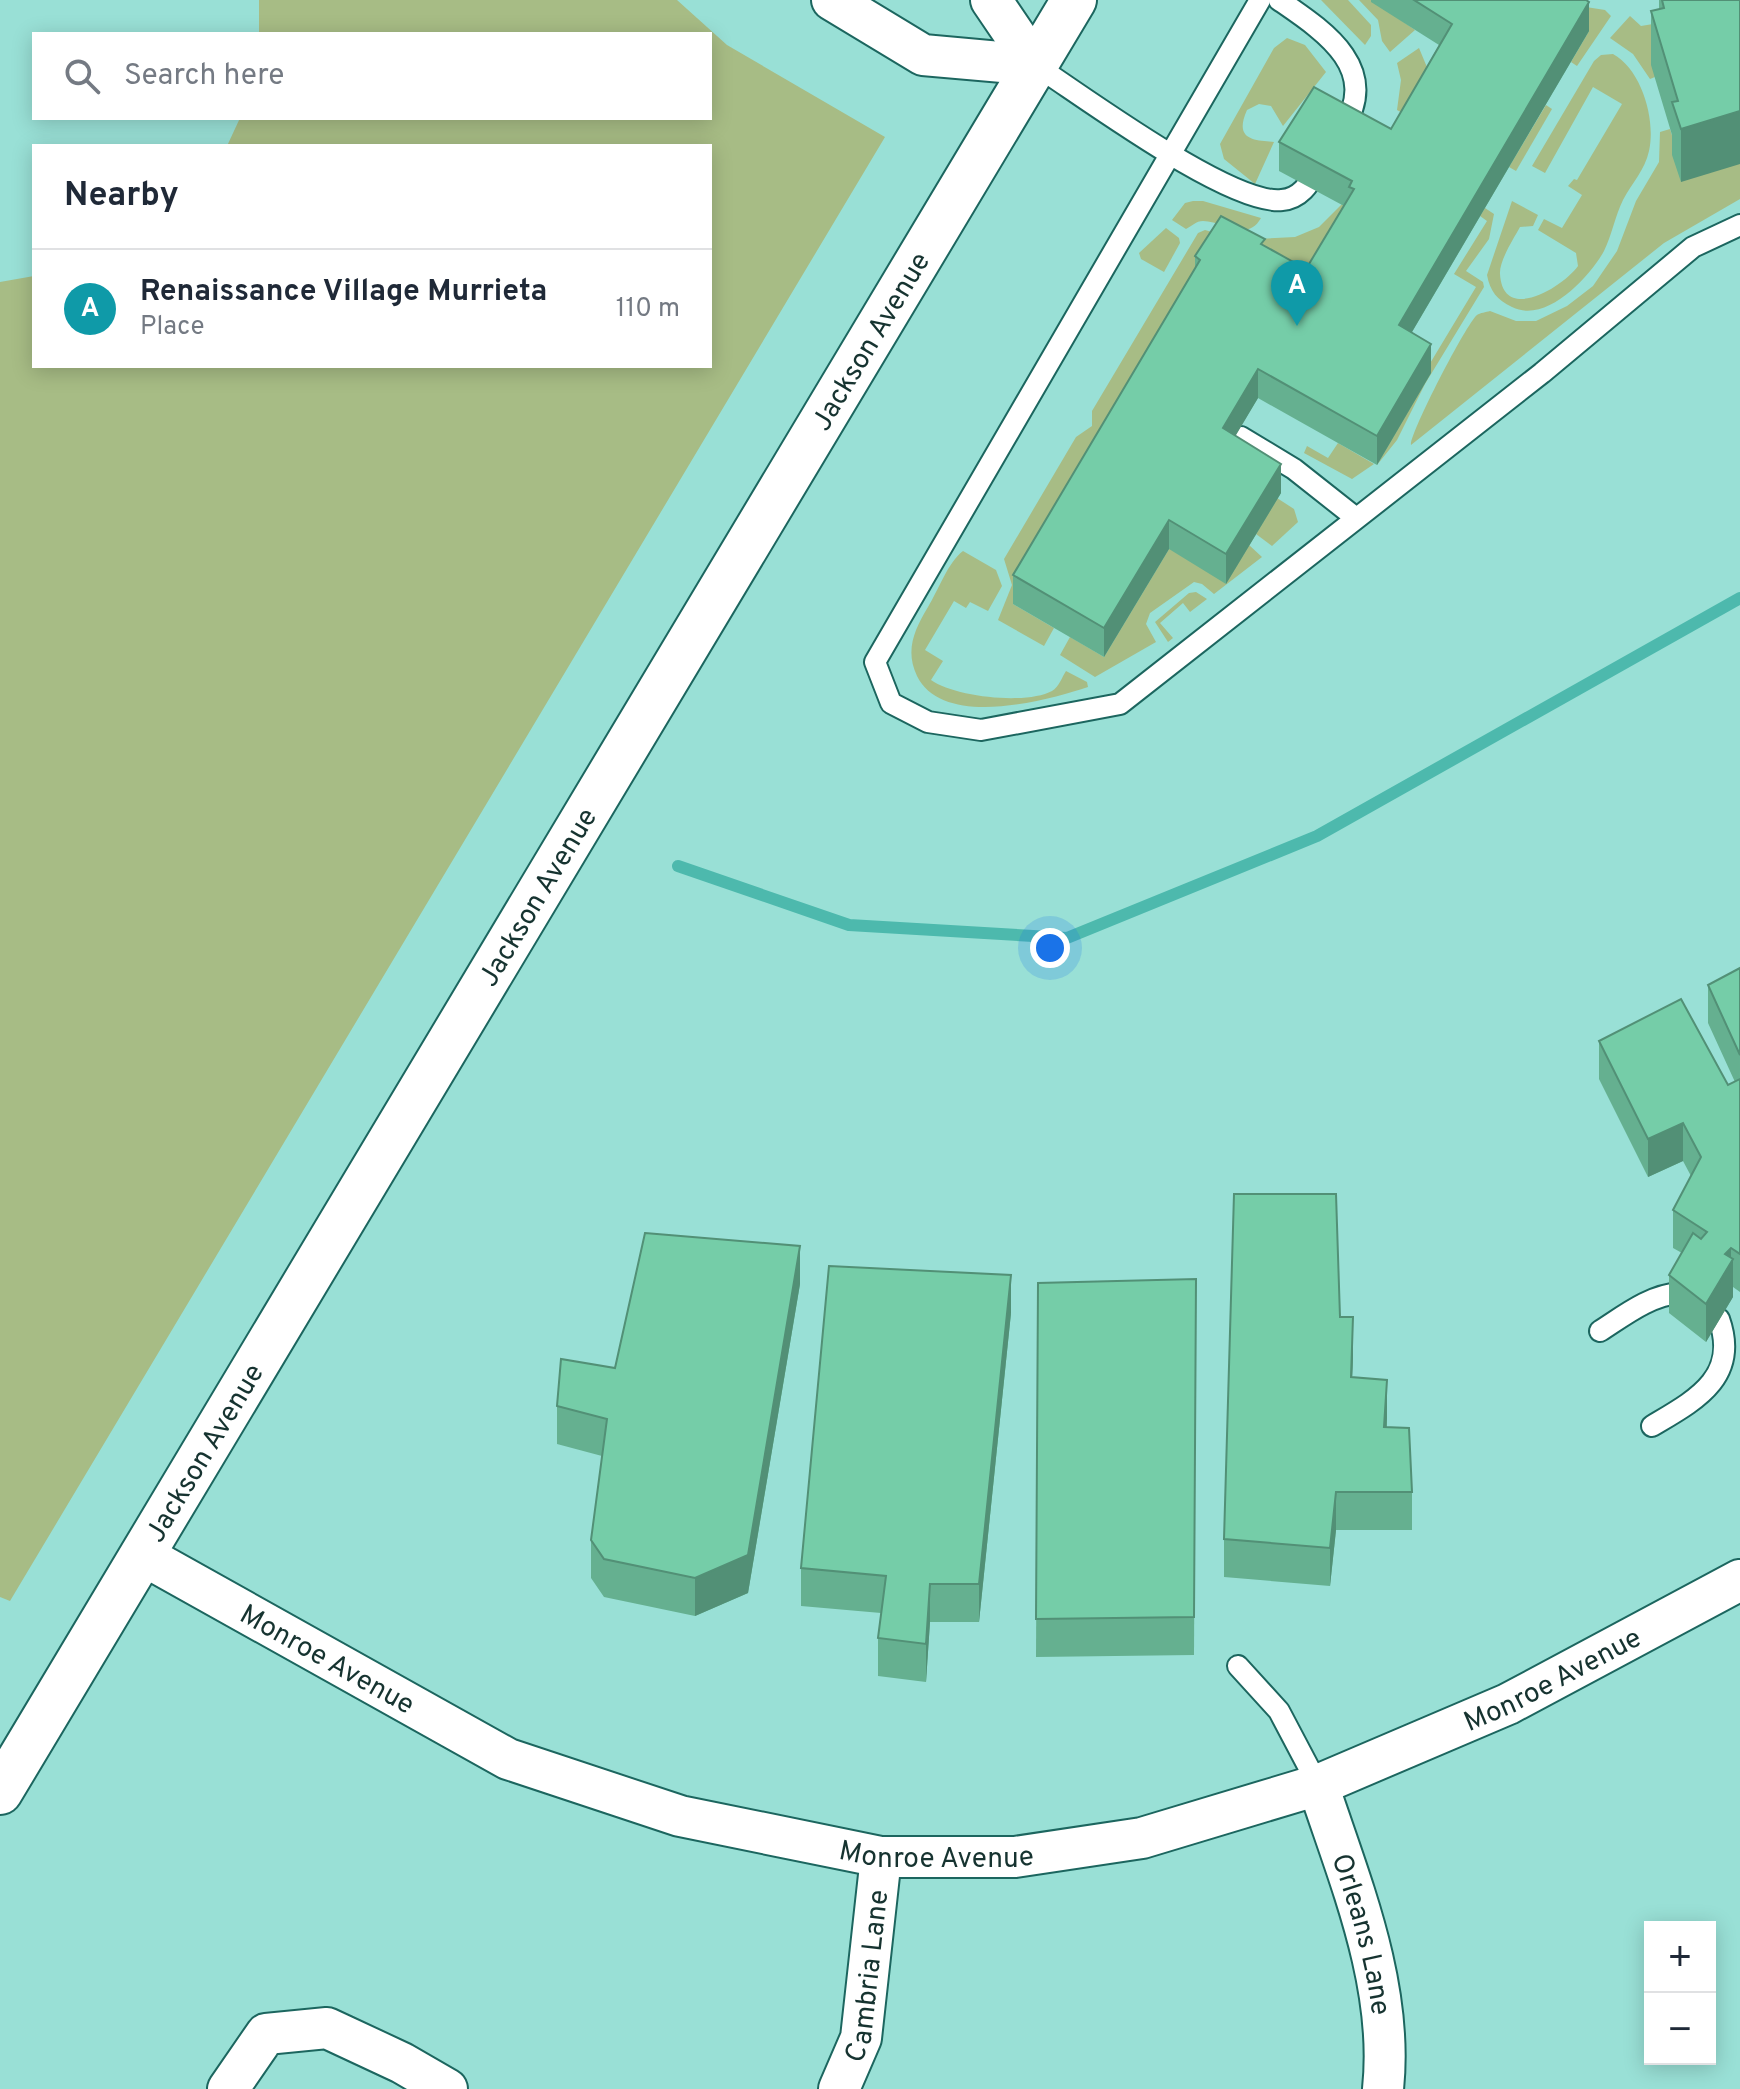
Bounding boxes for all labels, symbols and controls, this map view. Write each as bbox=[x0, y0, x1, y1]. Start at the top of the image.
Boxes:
search box bbox=[32, 32, 712, 120]
icon: search bbox=[60, 54, 104, 98]
text: Search here bbox=[124, 58, 284, 95]
text: Nearby bbox=[64, 175, 179, 218]
street label: Jackson Avenue bbox=[805, 246, 940, 438]
pin: A bbox=[1271, 260, 1323, 326]
text: Renaissance Village Murrieta bbox=[140, 274, 547, 311]
text: A bbox=[81, 293, 99, 326]
text: 110 m bbox=[616, 293, 680, 326]
text: Place bbox=[140, 311, 204, 344]
street label: Jackson Avenue bbox=[472, 802, 607, 994]
your location bbox=[1030, 928, 1070, 968]
street label: Jackson Avenue bbox=[139, 1358, 274, 1550]
street label: Monroe Avenue bbox=[233, 1598, 420, 1724]
street label: Monroe Avenue bbox=[1459, 1621, 1648, 1742]
street label: Monroe Avenue bbox=[836, 1834, 1037, 1878]
street label: Orleans Lane bbox=[1322, 1849, 1397, 2017]
street label: Cambria Lane bbox=[838, 1888, 898, 2069]
map controls bbox=[1644, 1921, 1716, 2065]
button: + bbox=[1644, 1921, 1716, 1993]
button: − bbox=[1644, 1993, 1716, 2065]

